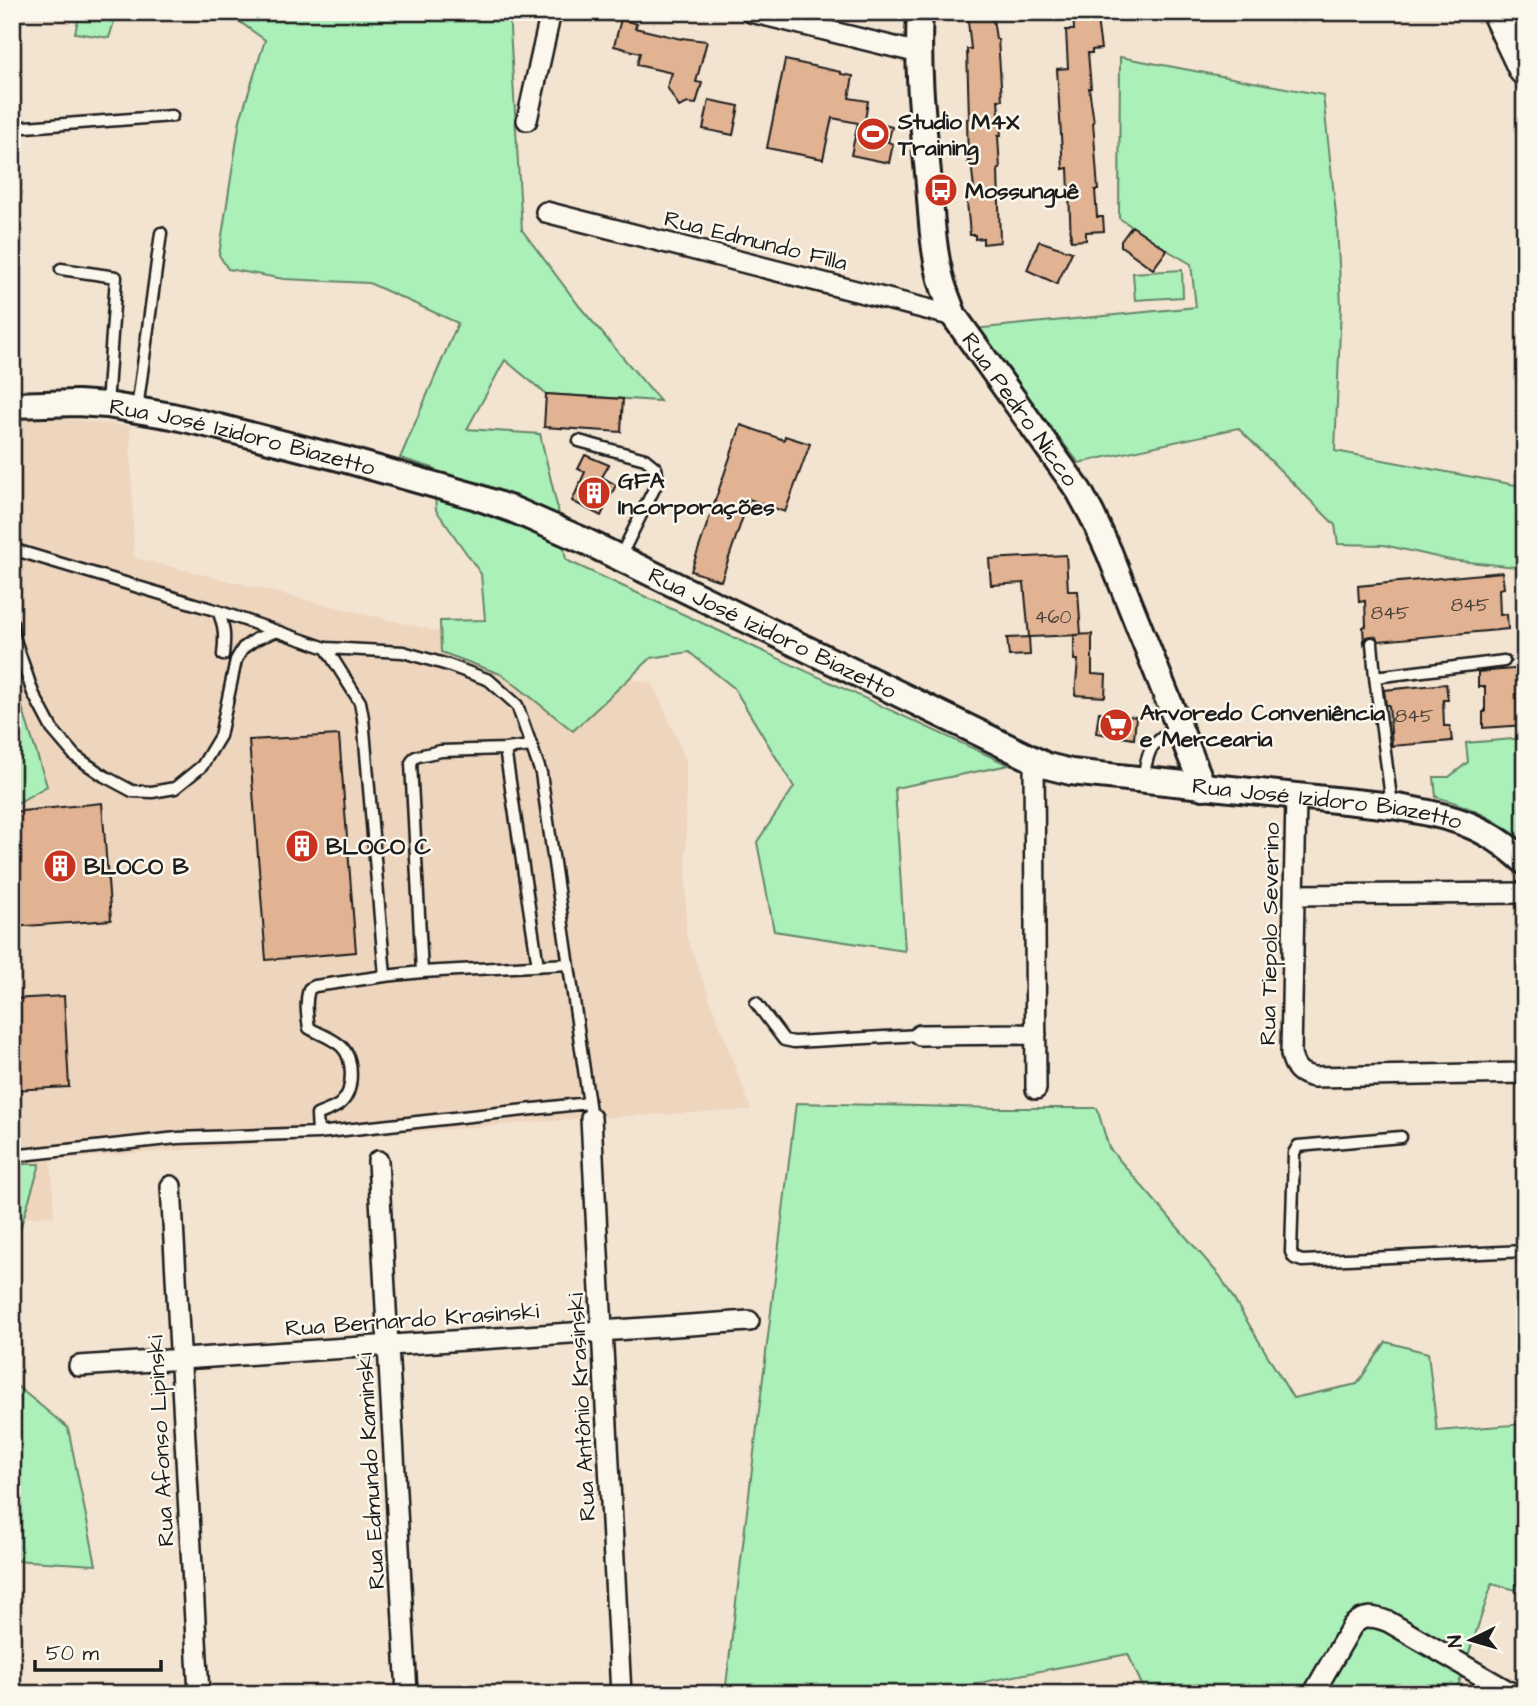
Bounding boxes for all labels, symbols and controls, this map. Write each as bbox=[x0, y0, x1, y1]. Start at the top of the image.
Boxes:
place label: Studio M4X Training bbox=[897, 106, 1020, 165]
sports icon: Studio M4X Training bbox=[854, 115, 892, 153]
bus stop icon: Mossunguê bbox=[922, 171, 960, 209]
place label: Mossunguê bbox=[965, 175, 1080, 208]
street label: Rua Edmundo Filla bbox=[661, 203, 851, 279]
street label: Rua Pedro Nicco bbox=[954, 326, 1086, 493]
street label: Rua José Izidoro Biazetto bbox=[107, 391, 379, 484]
place label: GFA Incorporações bbox=[618, 465, 775, 523]
building icon: GFA Incorporações bbox=[575, 474, 613, 512]
street label: Rua José Izidoro Biazetto bbox=[643, 559, 902, 707]
house number: 845 bbox=[1451, 592, 1490, 619]
house number: 845 bbox=[1371, 600, 1410, 627]
house number: 460 bbox=[1035, 604, 1071, 631]
place label: Arvoredo Conveniência e Mercearia bbox=[1140, 697, 1385, 755]
house number: 845 bbox=[1395, 703, 1434, 730]
supermarket icon: Arvoredo Conveniência e Mercearia bbox=[1097, 706, 1135, 744]
street label: Rua José Izidoro Biazetto bbox=[1190, 770, 1466, 838]
street label: Rua Tiepolo Severino bbox=[1252, 822, 1288, 1046]
building icon: BLOCO C bbox=[283, 827, 321, 865]
place label: BLOCO C bbox=[326, 831, 432, 863]
building icon: BLOCO B bbox=[41, 847, 79, 885]
place label: BLOCO B bbox=[84, 851, 190, 883]
street label: Rua Antônio Krasinski bbox=[560, 1291, 604, 1522]
street label: Rua Bernardo Krasinski bbox=[284, 1295, 541, 1345]
street label: Rua Afonso Lipinski bbox=[139, 1334, 183, 1548]
street label: Rua Edmundo Kaminski bbox=[349, 1351, 393, 1590]
north arrow bbox=[1436, 1604, 1506, 1674]
scale bar bbox=[35, 1629, 161, 1673]
text: N bbox=[1442, 1634, 1470, 1648]
text: 50 m bbox=[46, 1639, 100, 1668]

